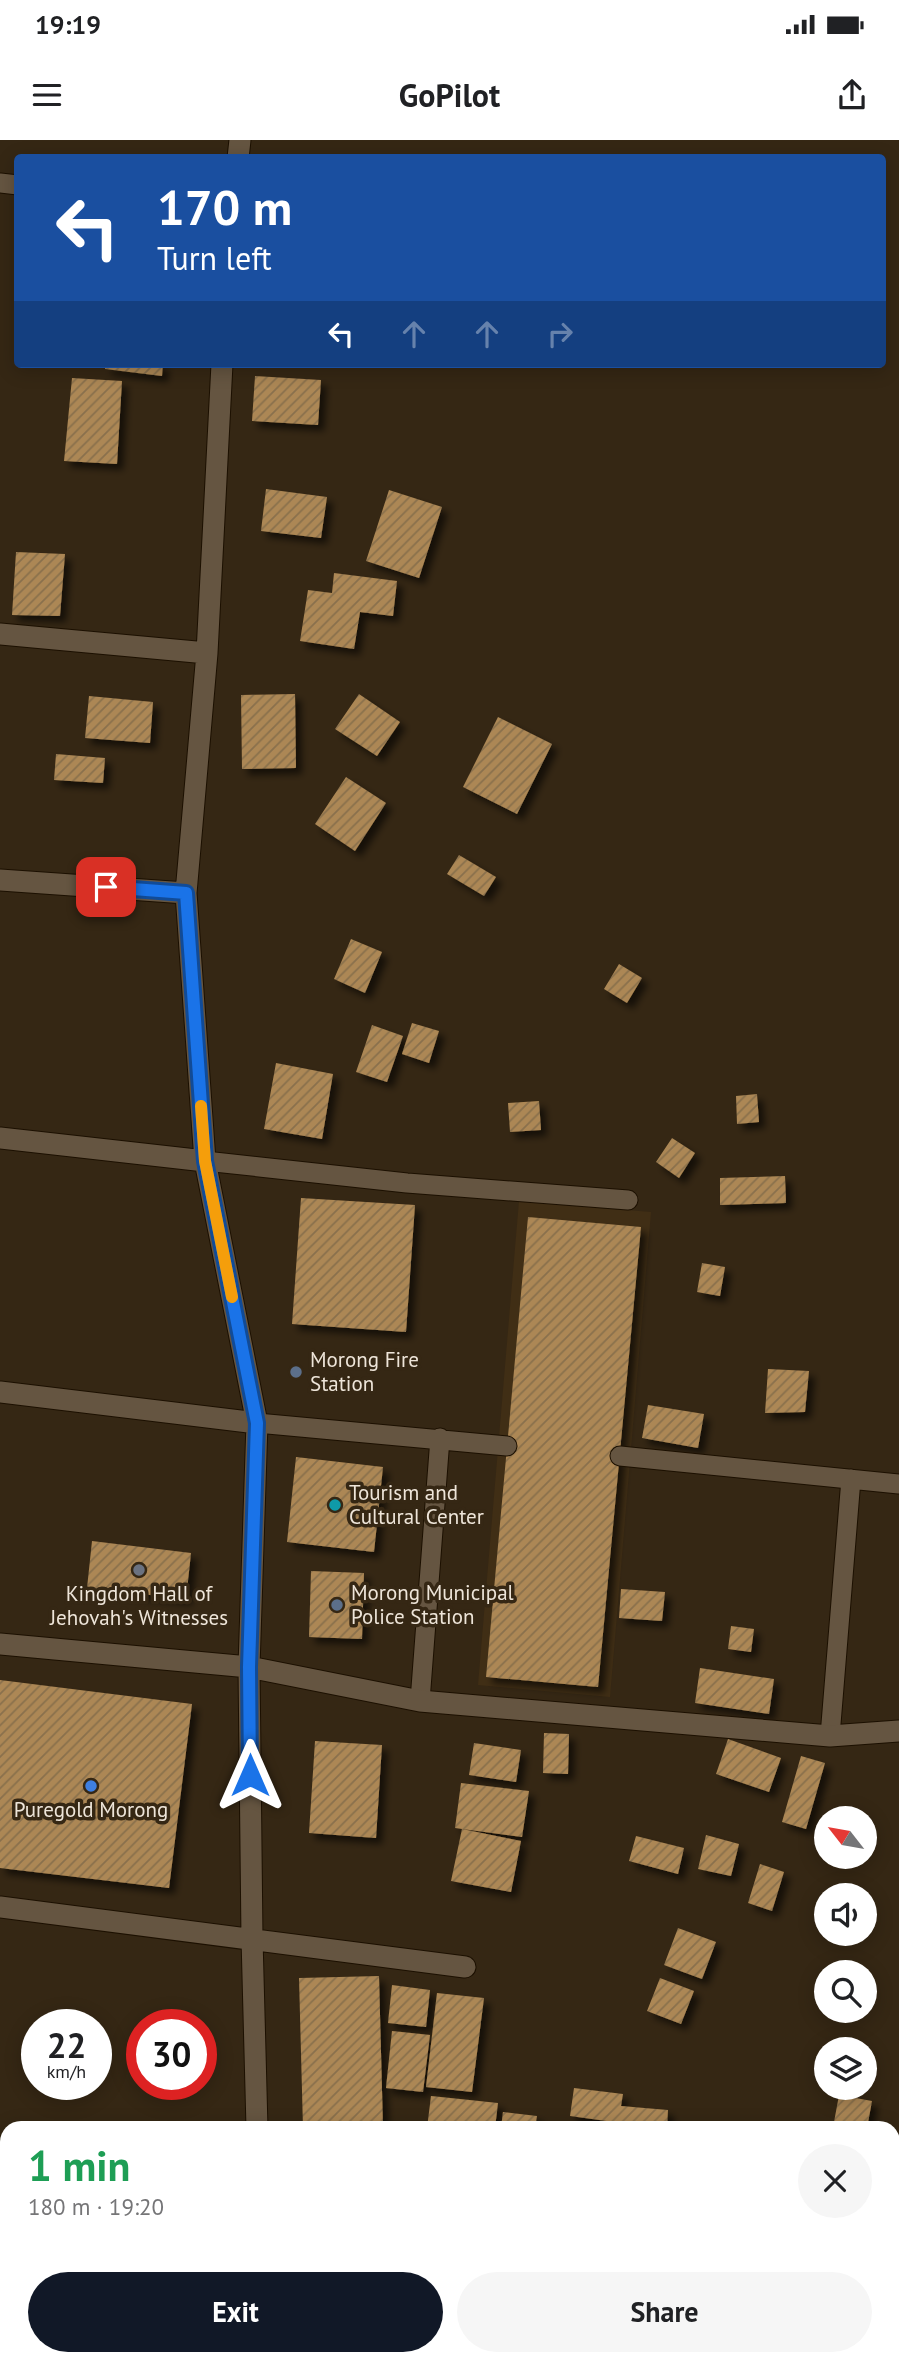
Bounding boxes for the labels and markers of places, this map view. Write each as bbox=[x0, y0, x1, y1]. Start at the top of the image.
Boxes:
pin bbox=[76, 857, 136, 917]
place label: Morong Fire Station bbox=[310, 1346, 419, 1397]
marker: Morong Fire Station bbox=[288, 1364, 304, 1380]
place label: Tourism and Cultural Center bbox=[349, 1479, 484, 1530]
marker: Tourism and Cultural Center bbox=[327, 1497, 343, 1513]
marker: Kingdom Hall of Jehovah's Witnesses bbox=[131, 1562, 147, 1578]
place label: Morong Municipal Police Station bbox=[351, 1579, 514, 1630]
place label: Kingdom Hall of Jehovah's Witnesses bbox=[49, 1580, 228, 1631]
marker: Morong Municipal Police Station bbox=[329, 1597, 345, 1613]
marker: Puregold Morong bbox=[83, 1778, 99, 1794]
place label: Puregold Morong bbox=[14, 1796, 168, 1823]

